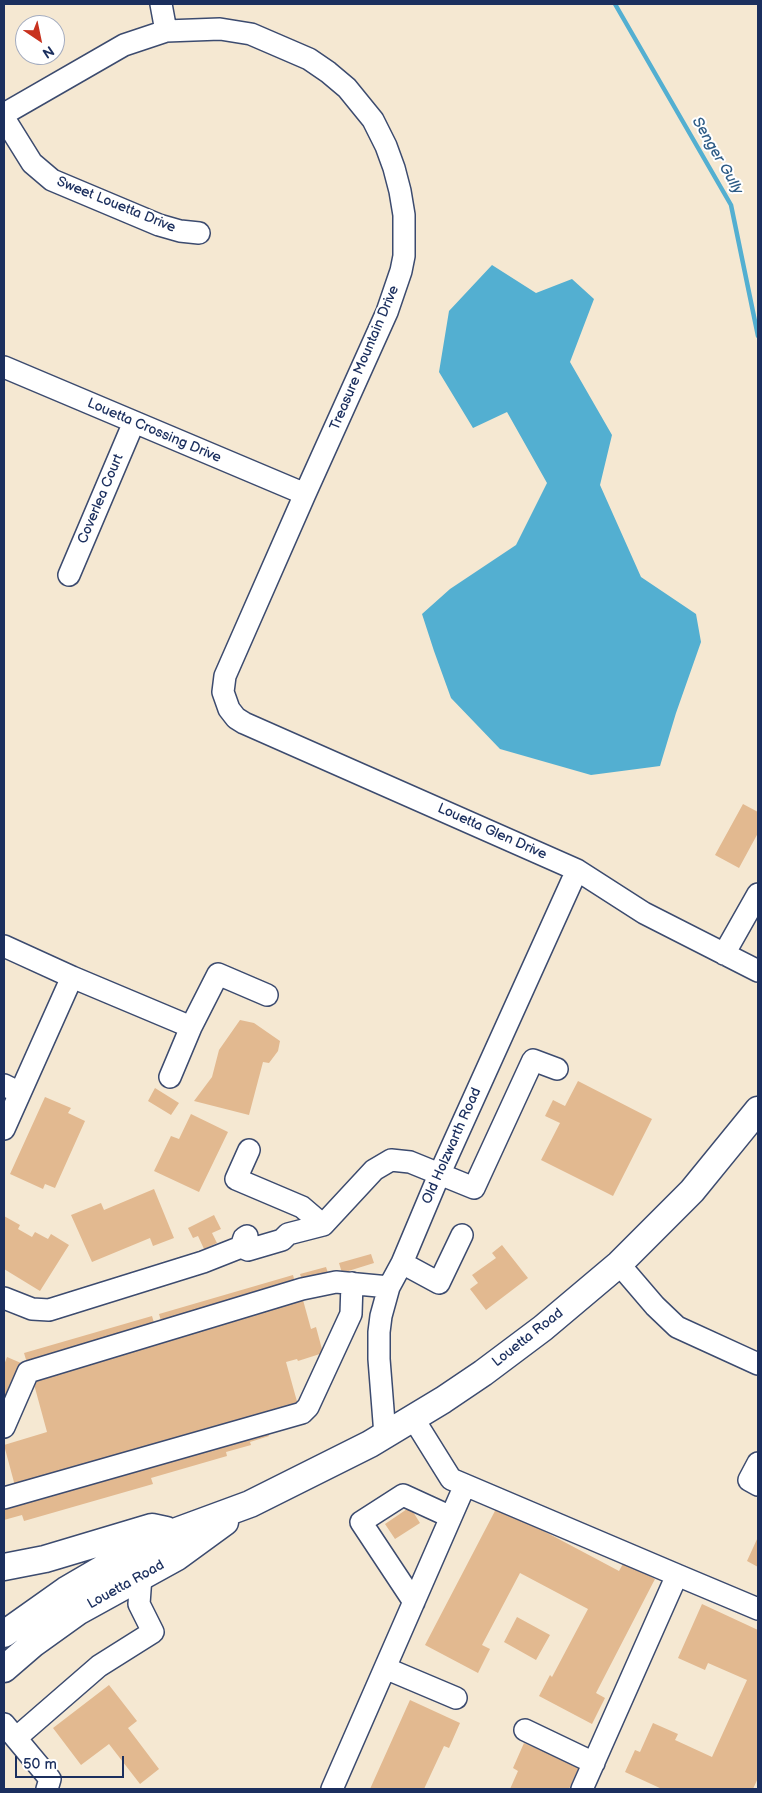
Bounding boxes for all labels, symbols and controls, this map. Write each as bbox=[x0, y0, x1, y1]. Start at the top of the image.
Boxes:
north arrow bbox=[15, 15, 65, 65]
text: N bbox=[39, 42, 57, 62]
water label: Senger Gully bbox=[688, 114, 746, 198]
street label: Sweet Louetta Drive bbox=[54, 173, 178, 237]
street label: Treasure Mountain Drive bbox=[327, 283, 403, 433]
street label: Louetta Crossing Drive bbox=[84, 395, 224, 467]
street label: Coverlea Court bbox=[75, 452, 127, 546]
street label: Louetta Glen Drive bbox=[435, 800, 549, 864]
street label: Old Holzwarth Road bbox=[419, 1085, 485, 1207]
street label: Louetta Road bbox=[489, 1305, 567, 1371]
street label: Louetta Road bbox=[85, 1557, 167, 1613]
scale bar bbox=[18, 1746, 126, 1778]
text: 50 m bbox=[23, 1755, 57, 1774]

